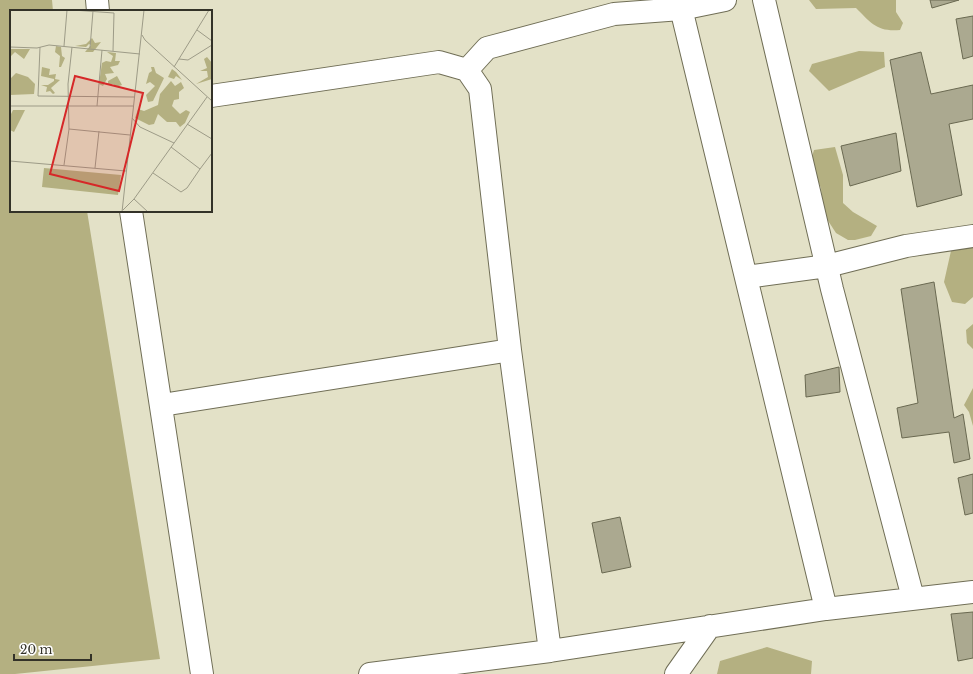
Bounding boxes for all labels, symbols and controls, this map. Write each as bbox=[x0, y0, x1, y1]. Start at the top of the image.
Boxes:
inset map bbox=[10, 10, 212, 212]
scale bar bbox=[14, 636, 91, 662]
text: 20 m bbox=[20, 642, 52, 657]

